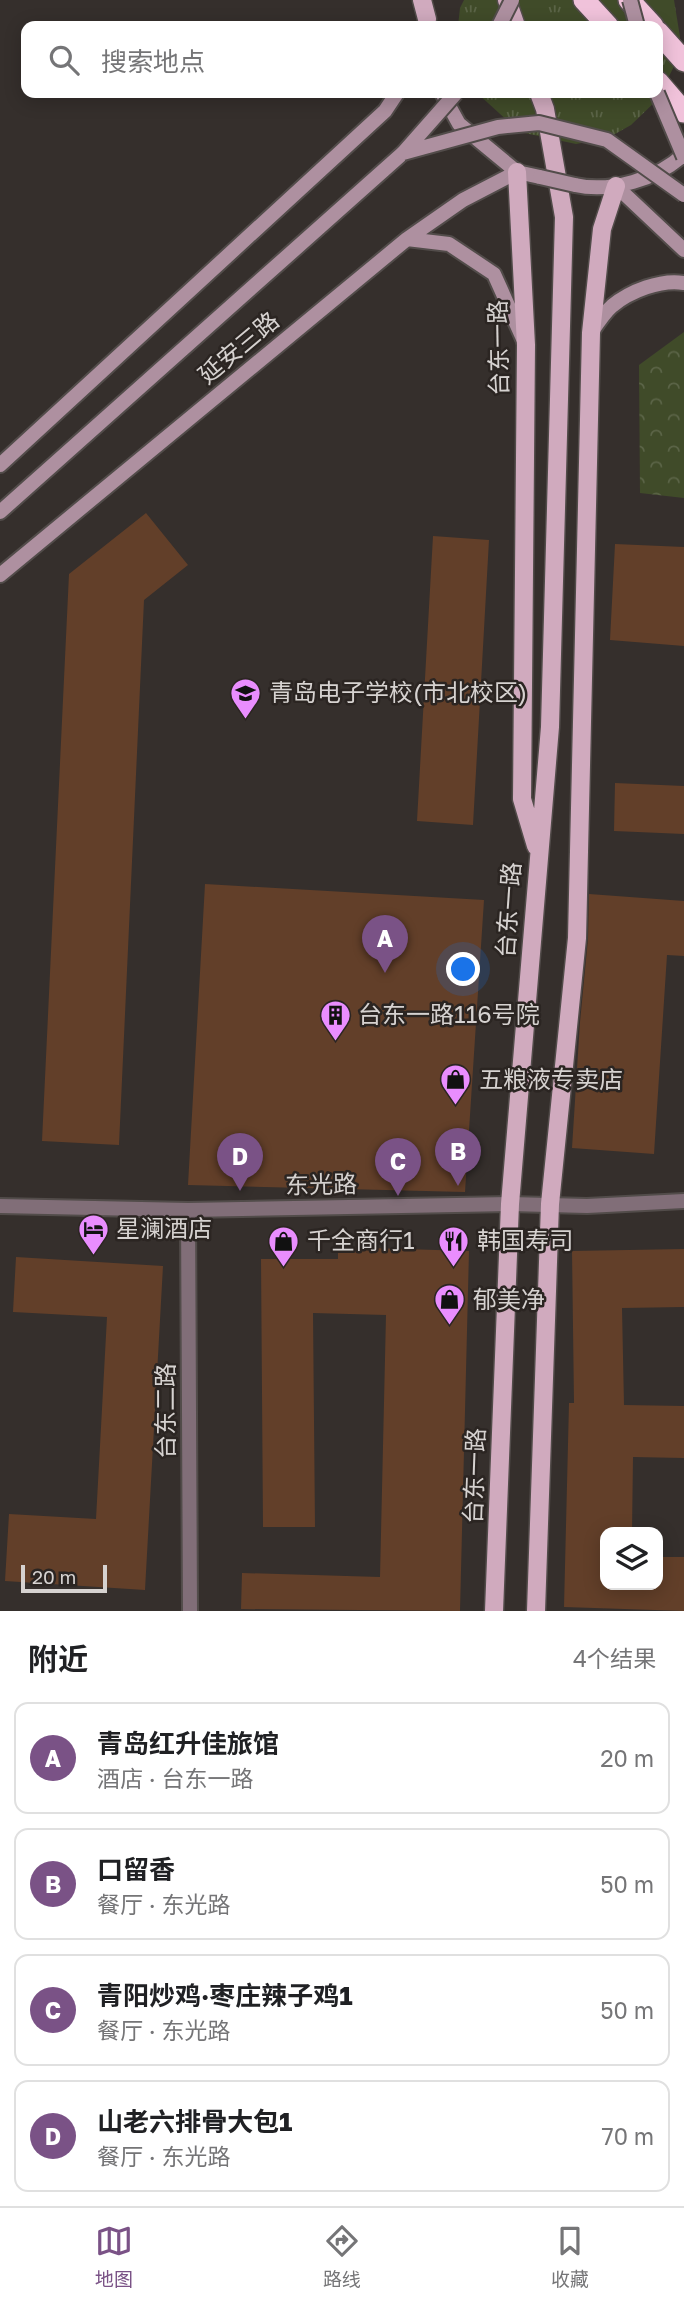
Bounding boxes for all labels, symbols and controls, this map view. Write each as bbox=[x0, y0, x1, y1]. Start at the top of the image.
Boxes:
search box bbox=[21, 21, 663, 98]
icon: search bbox=[45, 41, 83, 79]
text: 搜索地点 bbox=[101, 46, 205, 77]
street label: 台东一路 bbox=[482, 300, 513, 396]
street label: 延安三路 bbox=[192, 305, 284, 389]
school or university icon: 青岛电子学校(市北校区) bbox=[229, 676, 263, 720]
place label: 青岛电子学校(市北校区) bbox=[269, 677, 527, 706]
street label: 台东一路 bbox=[490, 861, 525, 959]
pin: A bbox=[362, 915, 408, 973]
your location bbox=[446, 952, 480, 986]
building icon: 台东一路116号院 bbox=[318, 998, 352, 1042]
place label: 台东一路116号院 bbox=[358, 999, 540, 1028]
shop icon: 五粮液专卖店 bbox=[439, 1063, 473, 1107]
place label: 五粮液专卖店 bbox=[479, 1064, 623, 1093]
pin: B bbox=[435, 1128, 481, 1186]
pin: D bbox=[217, 1133, 263, 1191]
pin: C bbox=[375, 1138, 421, 1196]
street label: 东光路 bbox=[285, 1168, 357, 1199]
hotel icon: 星澜酒店 bbox=[76, 1212, 110, 1256]
place label: 星澜酒店 bbox=[116, 1213, 212, 1242]
shop icon: 千全商行1 bbox=[267, 1224, 301, 1268]
restaurant icon: 韩国寿司 bbox=[437, 1224, 471, 1268]
place label: 千全商行1 bbox=[307, 1225, 415, 1254]
place label: 韩国寿司 bbox=[477, 1225, 573, 1254]
shop icon: 郁美净 bbox=[433, 1283, 467, 1327]
place label: 郁美净 bbox=[473, 1284, 545, 1313]
street label: 台东二路 bbox=[150, 1363, 179, 1459]
street label: 台东一路 bbox=[457, 1427, 490, 1524]
map controls bbox=[600, 1527, 663, 1590]
button: layers bbox=[600, 1527, 663, 1590]
scale bar bbox=[21, 1562, 107, 1594]
text: 20 m bbox=[32, 1565, 76, 1588]
text: 附近 bbox=[28, 1641, 88, 1677]
text: 4个结果 bbox=[573, 1644, 656, 1672]
text: 青岛红升佳旅馆 bbox=[97, 1728, 279, 1759]
text: A bbox=[45, 1744, 61, 1772]
text: 20 m bbox=[600, 1744, 654, 1772]
text: 酒店 · 台东一路 bbox=[97, 1764, 253, 1792]
text: 口留香 bbox=[97, 1854, 175, 1885]
text: B bbox=[45, 1870, 61, 1898]
text: 50 m bbox=[600, 1870, 654, 1898]
text: 餐厅 · 东光路 bbox=[97, 1890, 230, 1918]
text: 青阳炒鸡·枣庄辣子鸡1 bbox=[97, 1980, 353, 2011]
text: C bbox=[45, 1996, 61, 2024]
text: 50 m bbox=[600, 1996, 654, 2024]
text: 餐厅 · 东光路 bbox=[97, 2016, 230, 2044]
text: 山老六排骨大包1 bbox=[97, 2106, 292, 2137]
text: D bbox=[45, 2122, 61, 2150]
text: 70 m bbox=[601, 2122, 654, 2150]
text: 餐厅 · 东光路 bbox=[97, 2142, 230, 2170]
tab: 地图 bbox=[95, 2222, 133, 2291]
tab: 路线 bbox=[323, 2222, 361, 2291]
tab: 收藏 bbox=[551, 2222, 589, 2291]

